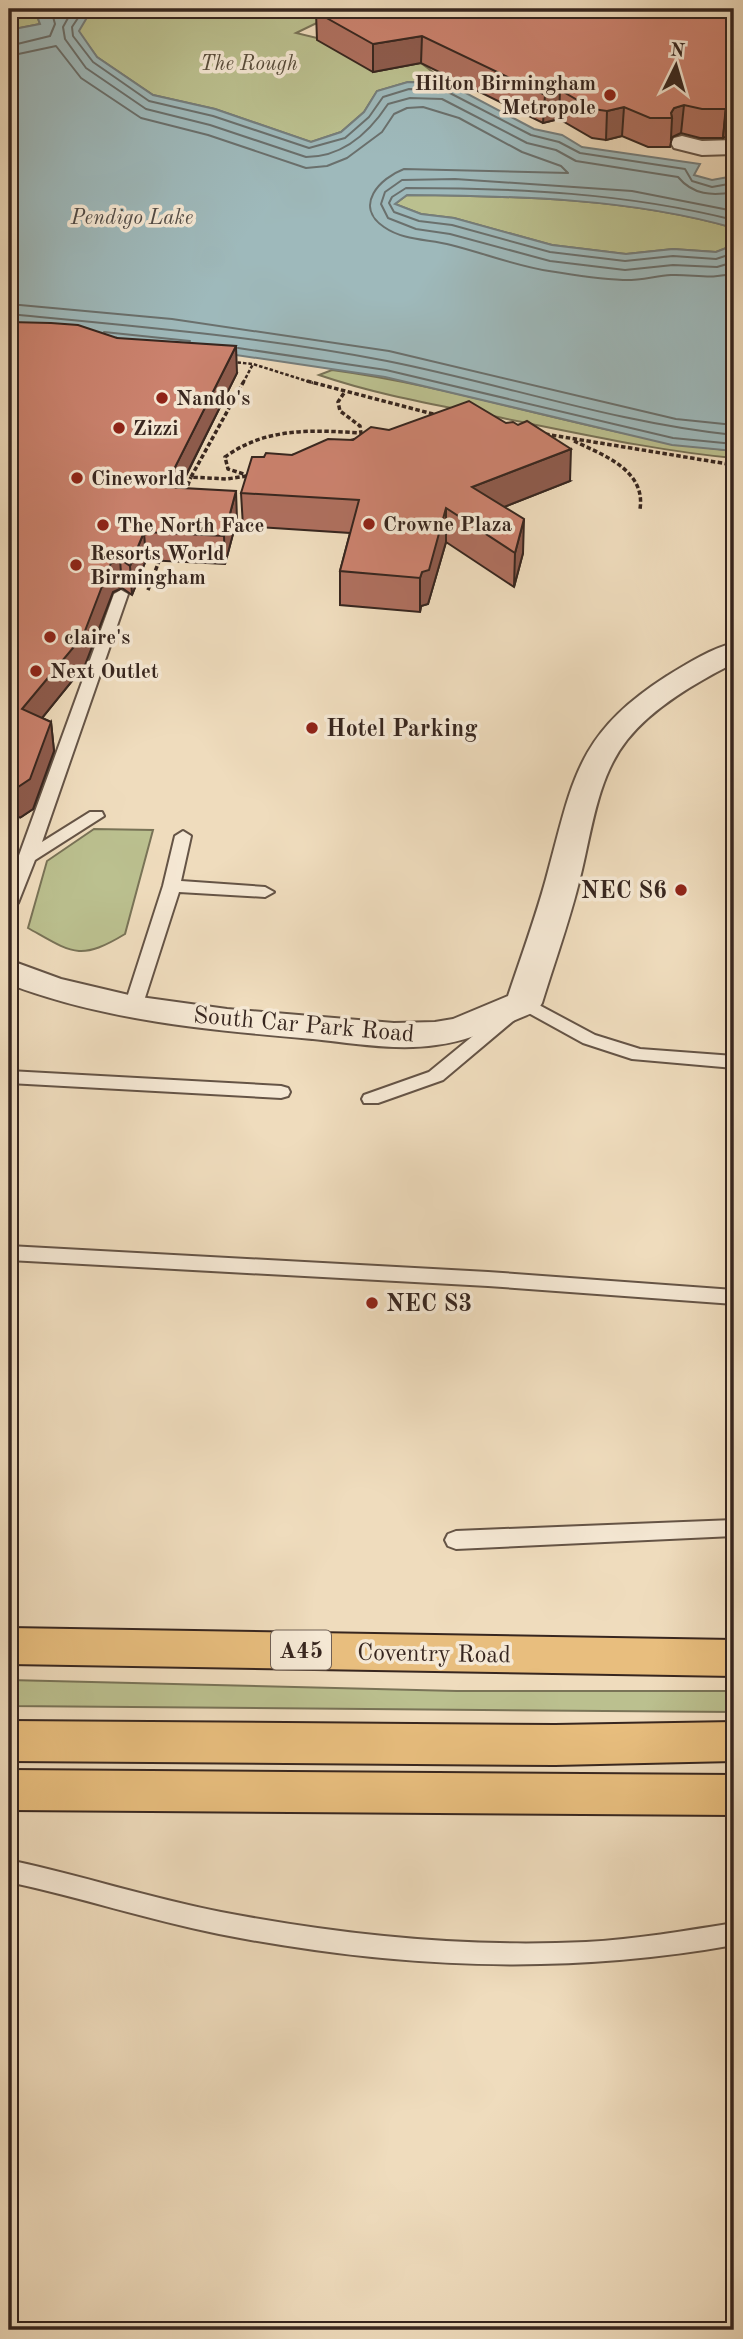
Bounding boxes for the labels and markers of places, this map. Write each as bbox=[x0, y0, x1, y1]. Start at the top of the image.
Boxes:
place label: Hilton Birmingham Metropole bbox=[414, 74, 596, 119]
marker: Hilton Birmingham Metropole bbox=[602, 87, 618, 103]
place label: Nando's bbox=[176, 389, 250, 410]
marker: Nando's bbox=[154, 390, 170, 406]
place label: Zizzi bbox=[133, 419, 178, 440]
marker: Zizzi bbox=[111, 420, 127, 436]
place label: Cineworld bbox=[91, 469, 185, 490]
marker: Cineworld bbox=[69, 470, 85, 486]
place label: Crowne Plaza bbox=[383, 515, 513, 536]
place label: The North Face bbox=[117, 516, 264, 537]
marker: Crowne Plaza bbox=[361, 516, 377, 532]
marker: The North Face bbox=[95, 517, 111, 533]
place label: Resorts World Birmingham bbox=[90, 544, 225, 589]
marker: Resorts World Birmingham bbox=[68, 557, 84, 573]
place label: claire's bbox=[64, 628, 130, 649]
marker: claire's bbox=[42, 629, 58, 645]
place label: Next Outlet bbox=[50, 662, 159, 683]
marker: Next Outlet bbox=[28, 663, 44, 679]
place label: Hotel Parking bbox=[326, 718, 478, 742]
marker: Hotel Parking bbox=[304, 720, 320, 736]
place label: NEC S6 bbox=[581, 880, 667, 904]
marker: NEC S6 bbox=[673, 882, 689, 898]
place label: NEC S3 bbox=[386, 1293, 472, 1317]
marker: NEC S3 bbox=[364, 1295, 380, 1311]

